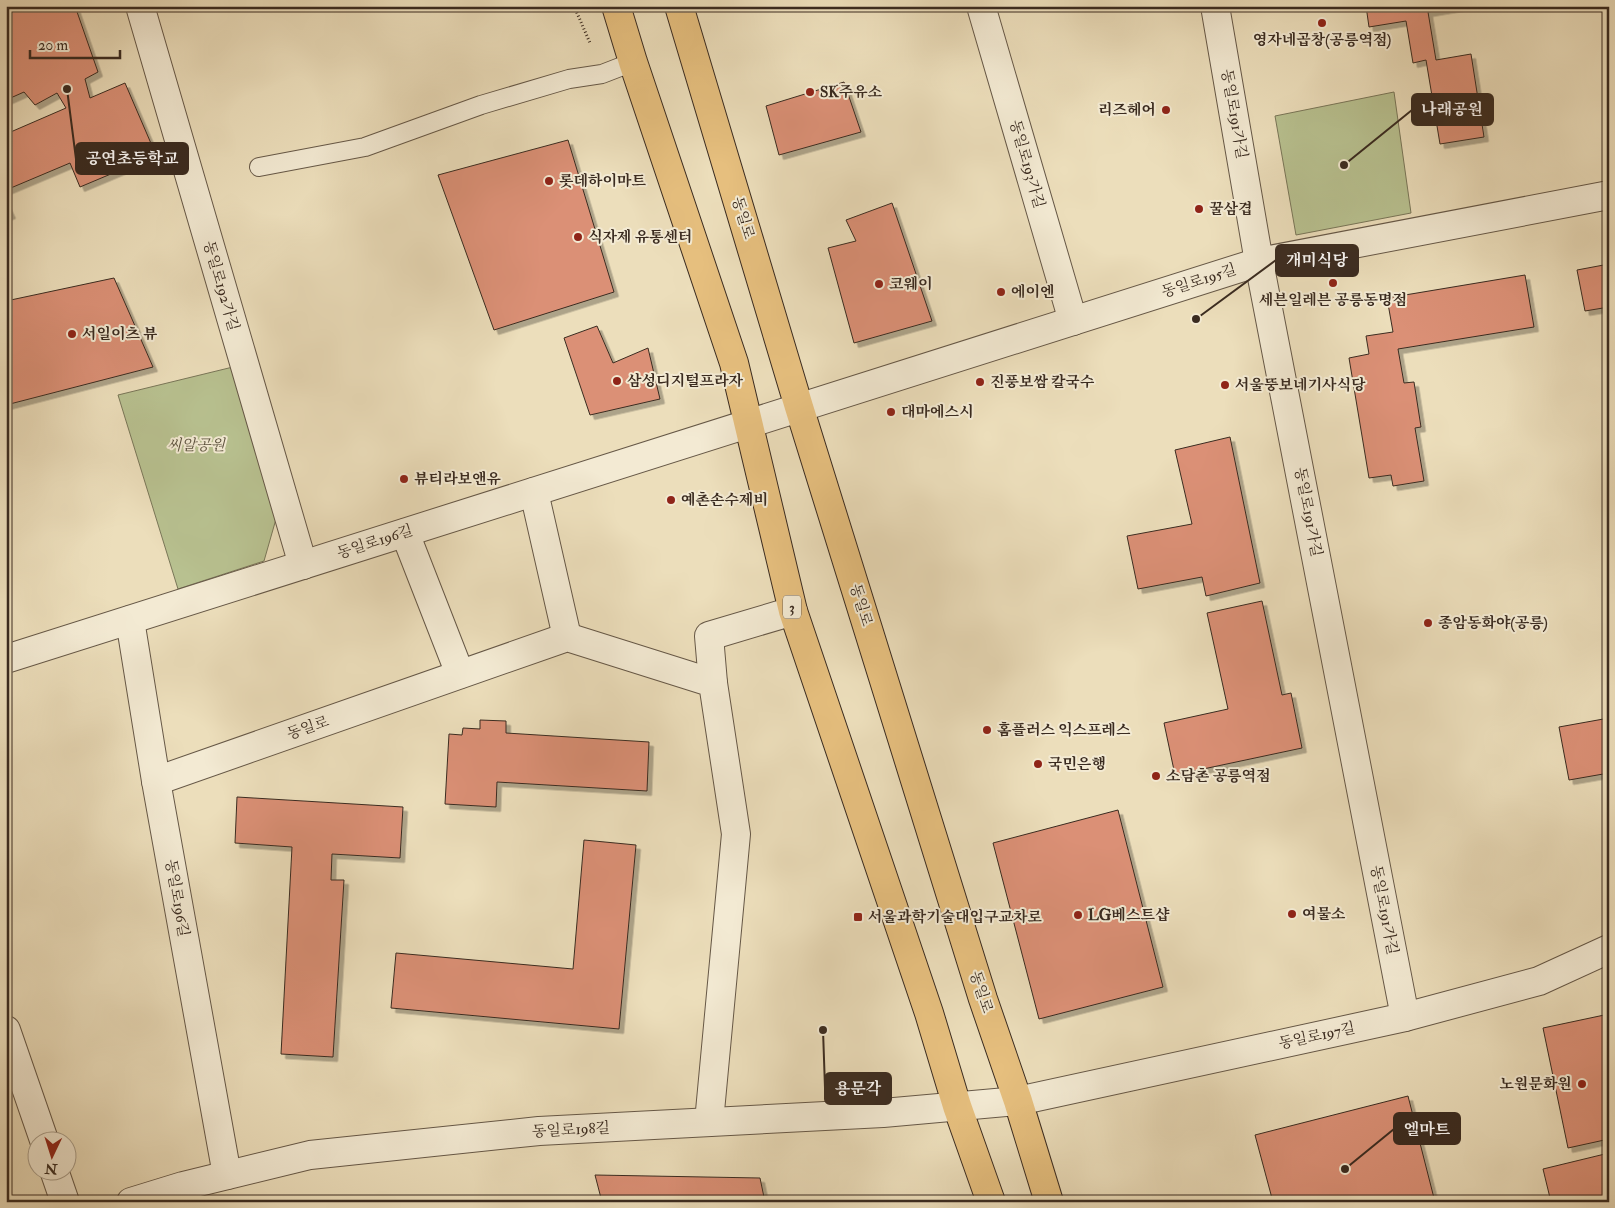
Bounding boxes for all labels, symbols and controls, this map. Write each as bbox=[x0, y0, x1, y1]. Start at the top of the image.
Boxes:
marker: 영자네곱창(공릉역점) bbox=[1316, 17, 1328, 29]
scale bar bbox=[30, 28, 120, 60]
place label: 영자네곱창(공릉역점) bbox=[1253, 31, 1391, 50]
text: 20 m bbox=[38, 36, 68, 55]
street label: 동일로191가길 bbox=[1217, 68, 1251, 160]
place label: SK주유소 bbox=[820, 83, 883, 102]
marker: SK주유소 bbox=[804, 86, 816, 98]
callout: 나래공원 bbox=[1412, 94, 1493, 125]
text: 나래공원 bbox=[1421, 100, 1483, 120]
place label: 리즈헤어 bbox=[1098, 101, 1156, 120]
marker: 리즈헤어 bbox=[1160, 104, 1172, 116]
street label: 동일로193가길 bbox=[1005, 118, 1049, 210]
callout: 공연초등학교 bbox=[76, 143, 188, 174]
text: 공연초등학교 bbox=[86, 149, 179, 169]
place label: 롯데하이마트 bbox=[559, 172, 646, 191]
marker: 롯데하이마트 bbox=[543, 175, 555, 187]
street label: 동일로 bbox=[728, 194, 759, 242]
place label: 꿀삼겹 bbox=[1209, 200, 1252, 219]
marker: 꿀삼겹 bbox=[1193, 203, 1205, 215]
place label: 식자제 유통센터 bbox=[588, 228, 693, 247]
marker: 식자제 유통센터 bbox=[572, 231, 584, 243]
street label: 동일로192가길 bbox=[199, 239, 243, 333]
callout: 개미식당 bbox=[1276, 245, 1358, 276]
text: 개미식당 bbox=[1286, 251, 1348, 271]
street label: 동일로195길 bbox=[1159, 260, 1239, 302]
place label: 코웨이 bbox=[889, 275, 932, 294]
marker: 세븐일레븐 공릉동명점 bbox=[1327, 277, 1339, 289]
marker: 코웨이 bbox=[873, 278, 885, 290]
place label: 에이엔 bbox=[1011, 283, 1054, 302]
marker: 에이엔 bbox=[995, 286, 1007, 298]
place label: 세븐일레븐 공릉동명점 bbox=[1259, 291, 1407, 310]
place label: 서일이츠 뷰 bbox=[82, 325, 158, 344]
marker: 서일이츠 뷰 bbox=[66, 328, 78, 340]
place label: 삼성디지털프라자 bbox=[627, 372, 743, 391]
place label: 진풍보쌈 칼국수 bbox=[990, 373, 1095, 392]
marker: 삼성디지털프라자 bbox=[611, 375, 623, 387]
marker: 진풍보쌈 칼국수 bbox=[974, 376, 986, 388]
place label: 서울뚱보네기사식당 bbox=[1235, 376, 1366, 395]
marker: 서울뚱보네기사식당 bbox=[1219, 379, 1231, 391]
place label: 대마에스시 bbox=[901, 403, 973, 422]
marker: 대마에스시 bbox=[885, 406, 897, 418]
park label: 씨알공원 bbox=[167, 436, 226, 455]
street label: 동일로191가길 bbox=[1290, 466, 1326, 558]
place label: 뷰티라보앤유 bbox=[414, 470, 501, 489]
marker: 뷰티라보앤유 bbox=[398, 473, 410, 485]
place label: 예촌손수제비 bbox=[681, 491, 768, 510]
marker: 예촌손수제비 bbox=[665, 494, 677, 506]
street label: 동일로196길 bbox=[335, 521, 415, 563]
street label: 동일로 bbox=[846, 581, 877, 629]
road number: 3 bbox=[783, 596, 801, 618]
place label: 종암동화야(공릉) bbox=[1438, 614, 1548, 633]
marker: 종암동화야(공릉) bbox=[1422, 617, 1434, 629]
street label: 동일로 bbox=[284, 712, 332, 744]
place label: 홈플러스 익스프레스 bbox=[997, 721, 1131, 740]
marker: 홈플러스 익스프레스 bbox=[981, 724, 993, 736]
place label: 국민은행 bbox=[1048, 755, 1106, 774]
marker: 국민은행 bbox=[1032, 758, 1044, 770]
place label: 소담촌 공릉역점 bbox=[1166, 767, 1271, 786]
marker: 소담촌 공릉역점 bbox=[1150, 770, 1162, 782]
street label: 동일로196길 bbox=[161, 858, 193, 938]
street label: 동일로191가길 bbox=[1366, 864, 1402, 956]
place label: 여물소 bbox=[1302, 905, 1346, 924]
place label: LG베스트샵 bbox=[1088, 906, 1170, 925]
place label: 서울과학기술대입구교차로 bbox=[868, 908, 1042, 927]
marker: 여물소 bbox=[1286, 908, 1298, 920]
marker: LG베스트샵 bbox=[1072, 909, 1084, 921]
marker: 서울과학기술대입구교차로 bbox=[852, 911, 864, 923]
street label: 동일로 bbox=[965, 968, 997, 1016]
street label: 동일로197길 bbox=[1277, 1019, 1357, 1053]
callout: 용문각 bbox=[825, 1073, 891, 1104]
place label: 노원문화원 bbox=[1500, 1075, 1572, 1094]
marker: 노원문화원 bbox=[1576, 1078, 1588, 1090]
text: 용문각 bbox=[835, 1079, 882, 1099]
callout: 엘마트 bbox=[1394, 1113, 1460, 1144]
street label: 동일로198길 bbox=[532, 1118, 610, 1142]
text: 엘마트 bbox=[1404, 1120, 1451, 1140]
north arrow bbox=[28, 1130, 78, 1180]
text: N bbox=[44, 1160, 59, 1177]

